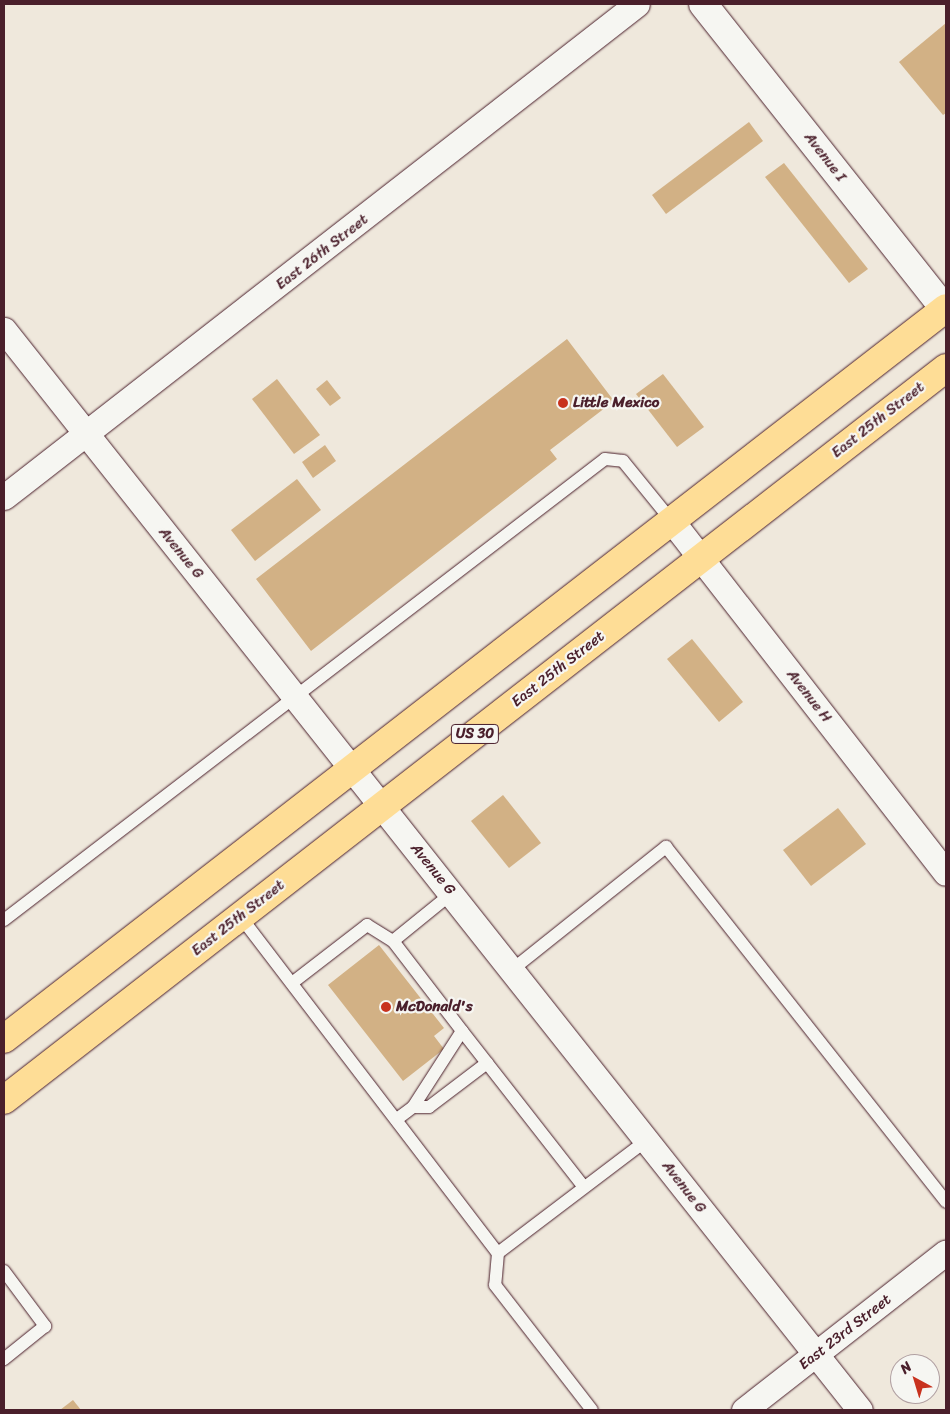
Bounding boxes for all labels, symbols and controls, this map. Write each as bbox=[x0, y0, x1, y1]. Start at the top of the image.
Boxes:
street label: Avenue I bbox=[800, 129, 850, 185]
street label: East 26th Street bbox=[272, 210, 372, 294]
street label: East 25th Street bbox=[828, 378, 928, 462]
place label: Little Mexico bbox=[573, 394, 659, 412]
marker: Little Mexico bbox=[557, 397, 569, 409]
street label: Avenue G bbox=[155, 524, 207, 582]
street label: East 25th Street bbox=[508, 627, 608, 711]
street label: Avenue H bbox=[783, 666, 835, 726]
road number: US 30 bbox=[450, 722, 500, 746]
street label: Avenue G bbox=[407, 840, 459, 898]
street label: East 25th Street bbox=[188, 876, 288, 960]
place label: McDonald's bbox=[396, 998, 473, 1016]
marker: McDonald's bbox=[380, 1001, 392, 1013]
street label: Avenue G bbox=[658, 1157, 710, 1217]
street label: East 23rd Street bbox=[795, 1291, 895, 1373]
north arrow bbox=[890, 1354, 940, 1404]
text: N bbox=[894, 1355, 918, 1381]

